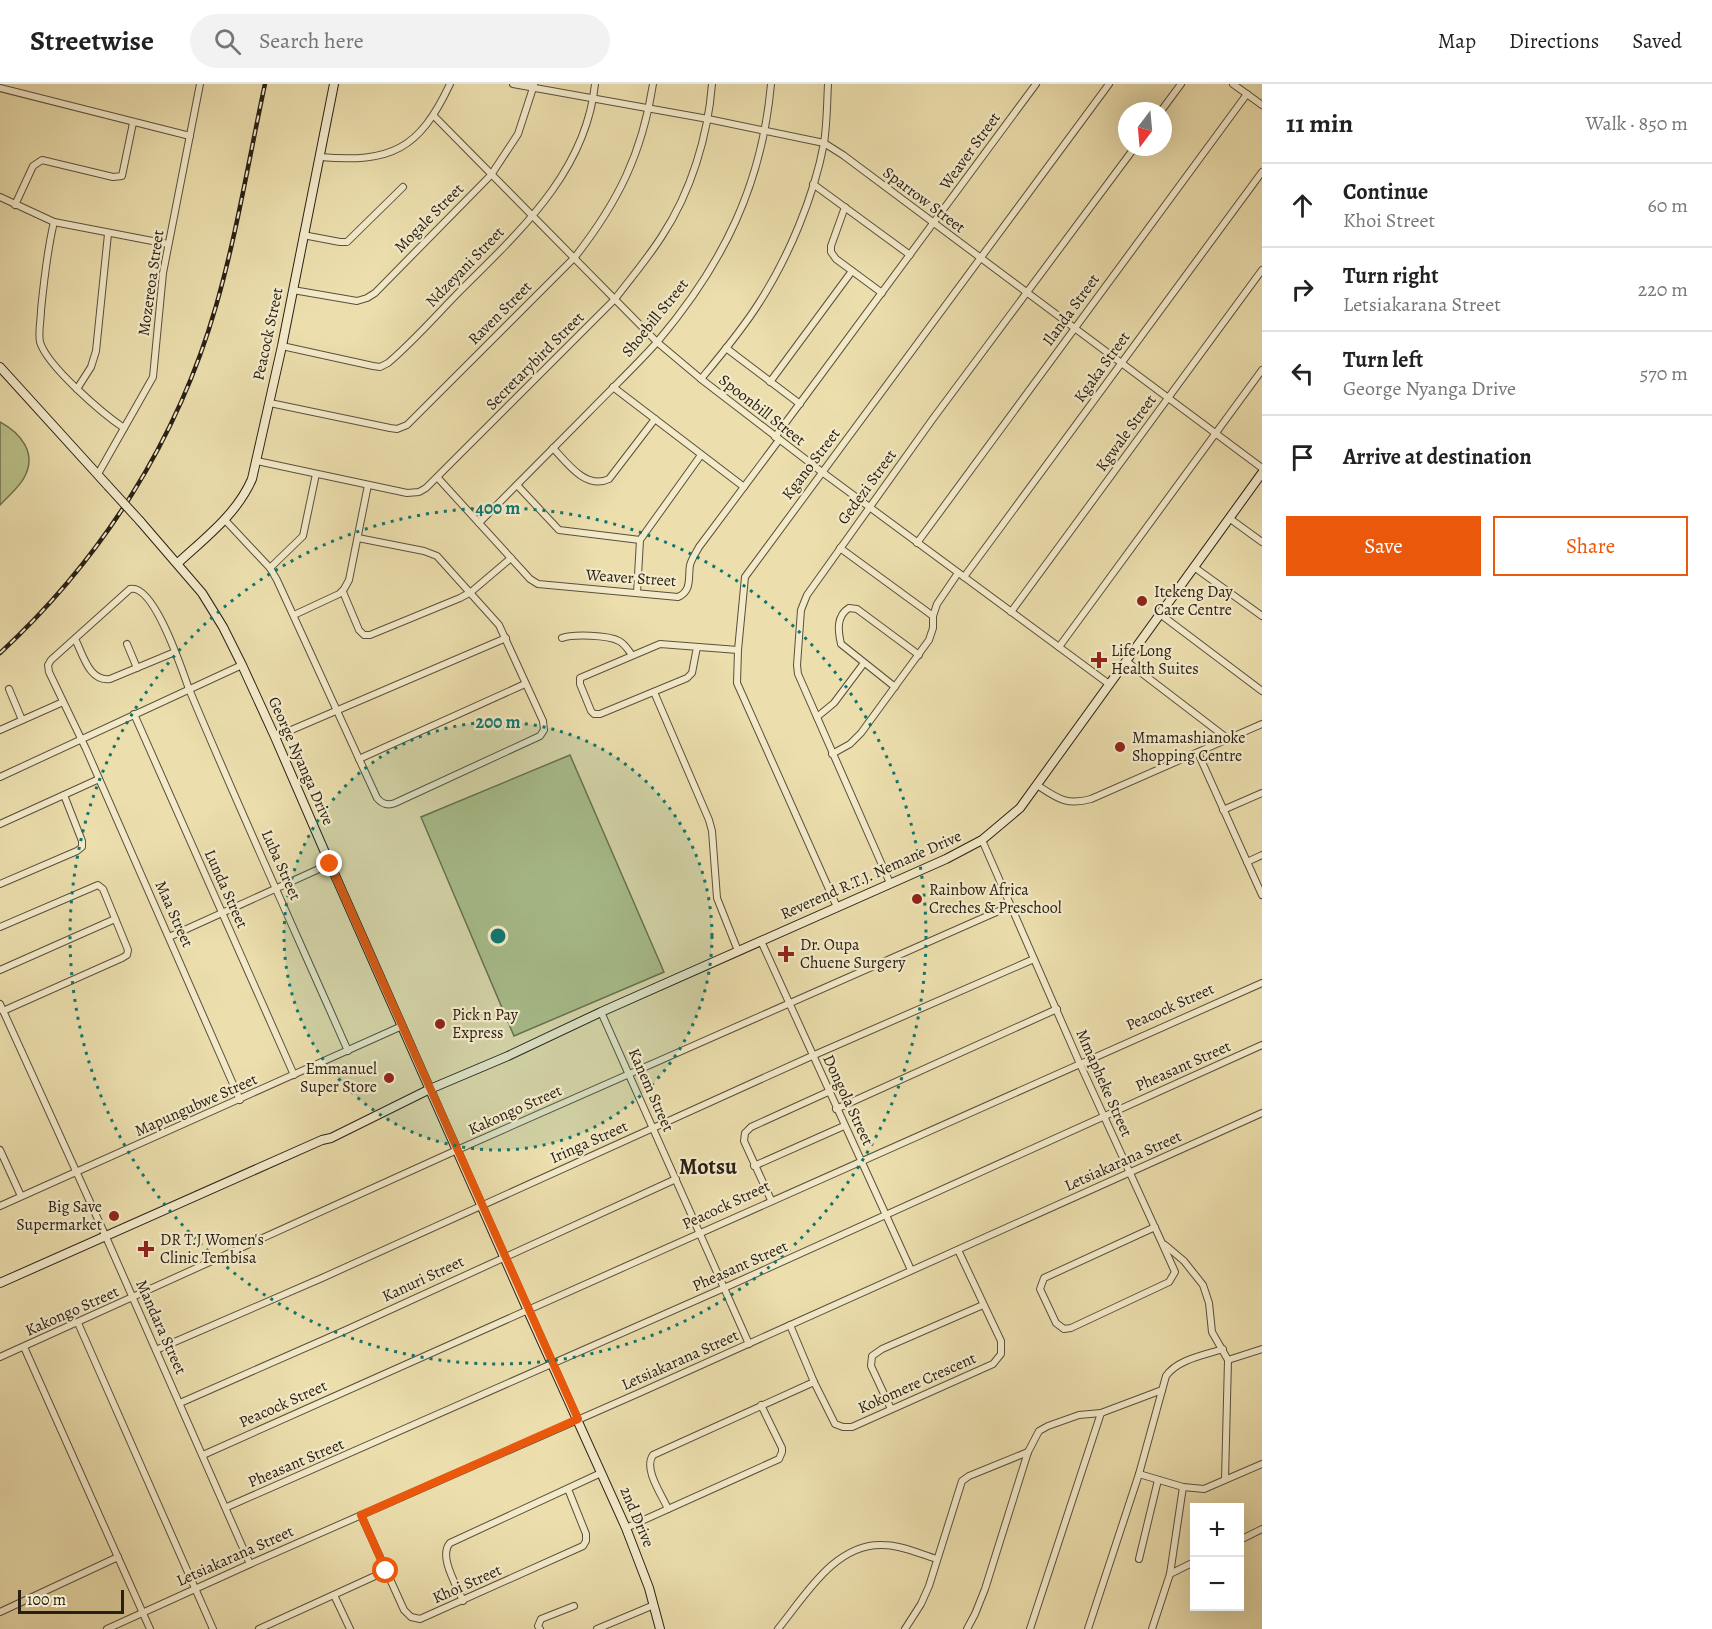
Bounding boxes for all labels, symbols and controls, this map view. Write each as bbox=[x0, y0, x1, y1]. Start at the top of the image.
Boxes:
search box bbox=[190, 14, 610, 68]
text: Streetwise bbox=[30, 22, 154, 60]
icon: search bbox=[211, 25, 244, 58]
text: Search here bbox=[259, 26, 364, 56]
text: Map bbox=[1438, 27, 1476, 55]
text: Directions bbox=[1509, 27, 1599, 55]
text: Saved bbox=[1632, 27, 1682, 55]
north arrow bbox=[1118, 102, 1172, 156]
text: 11 min bbox=[1286, 106, 1353, 141]
street label: Weaver Street bbox=[934, 108, 1006, 195]
text: Walk · 850 m bbox=[1585, 110, 1688, 137]
street label: Sparrow Street bbox=[878, 162, 970, 238]
text: Continue bbox=[1343, 177, 1428, 207]
street label: Mogale Street bbox=[389, 178, 469, 258]
icon: ahead bbox=[1286, 189, 1319, 222]
text: 60 m bbox=[1648, 192, 1688, 219]
text: Khoi Street bbox=[1343, 207, 1435, 234]
street label: Ndzeyani Street bbox=[421, 222, 509, 312]
street label: Mozereoa Street bbox=[133, 229, 169, 337]
text: Turn right bbox=[1343, 261, 1439, 291]
street label: Ilanda Street bbox=[1037, 269, 1105, 351]
icon: right bbox=[1286, 273, 1319, 306]
street label: Shoebill Street bbox=[617, 274, 693, 362]
street label: Raven Street bbox=[463, 276, 537, 350]
text: 220 m bbox=[1638, 276, 1688, 303]
street label: Peacock Street bbox=[247, 286, 289, 382]
text: Letsiakarana Street bbox=[1343, 291, 1501, 318]
street label: Secretarybird Street bbox=[481, 307, 589, 415]
street label: Kgaka Street bbox=[1069, 327, 1135, 407]
text: Turn left bbox=[1343, 345, 1423, 375]
icon: left bbox=[1286, 357, 1319, 390]
text: 570 m bbox=[1640, 360, 1688, 387]
street label: Spoonbill Street bbox=[714, 369, 810, 451]
text: George Nyanga Drive bbox=[1343, 375, 1516, 402]
street label: Kgwale Street bbox=[1091, 390, 1161, 476]
street label: Kgano Street bbox=[777, 424, 845, 504]
icon: arrive bbox=[1286, 441, 1319, 474]
text: Arrive at destination bbox=[1343, 442, 1532, 472]
street label: Gedezi Street bbox=[832, 445, 902, 529]
text: 400 m bbox=[476, 496, 520, 520]
button: Save bbox=[1286, 516, 1481, 576]
button: Share bbox=[1493, 516, 1688, 576]
street label: Weaver Street bbox=[584, 564, 677, 592]
place label: Itekeng Day Care Centre bbox=[1154, 581, 1233, 621]
marker: Itekeng Day Care Centre bbox=[1135, 594, 1149, 608]
place label: Life Long Health Suites bbox=[1111, 640, 1199, 680]
marker: Life Long Health Suites bbox=[1092, 653, 1106, 667]
street label: George Nyanga Drive bbox=[263, 693, 339, 829]
text: 200 m bbox=[475, 710, 521, 734]
place label: Mmamashianoke Shopping Centre bbox=[1132, 727, 1245, 767]
marker: Mmamashianoke Shopping Centre bbox=[1113, 740, 1127, 754]
street label: Reverend R.T.J. Nemane Drive bbox=[777, 825, 965, 925]
street label: Luba Street bbox=[256, 826, 306, 904]
street label: Lunda Street bbox=[199, 846, 253, 932]
route end bbox=[316, 850, 342, 876]
street label: Maa Street bbox=[150, 877, 198, 951]
place label: Rainbow Africa Creches & Preschool bbox=[929, 879, 1062, 919]
marker: Rainbow Africa Creches & Preschool bbox=[910, 892, 924, 906]
centre of rings bbox=[488, 926, 508, 946]
place label: Dr. Oupa Chuene Surgery bbox=[800, 934, 906, 974]
marker: Dr. Oupa Chuene Surgery bbox=[777, 945, 795, 963]
street label: Peacock Street bbox=[1122, 978, 1218, 1036]
place label: Pick n Pay Express bbox=[452, 1004, 519, 1044]
marker: Pick n Pay Express bbox=[433, 1017, 447, 1031]
street label: Mmapheke Street bbox=[1070, 1026, 1138, 1140]
street label: Pheasant Street bbox=[1132, 1035, 1234, 1097]
street label: Kanem Street bbox=[623, 1045, 679, 1135]
street label: Dongola Street bbox=[817, 1051, 879, 1149]
place label: Emmanuel Super Store bbox=[300, 1058, 377, 1098]
street label: Mapungubwe Street bbox=[131, 1068, 261, 1142]
marker: Emmanuel Super Store bbox=[382, 1071, 396, 1085]
street label: Kakongo Street bbox=[465, 1080, 565, 1140]
street label: Iringa Street bbox=[547, 1115, 631, 1169]
street label: Letsiakarana Street bbox=[1061, 1125, 1185, 1197]
district label: Motsu bbox=[679, 1152, 738, 1182]
street label: Peacock Street bbox=[679, 1175, 773, 1235]
place label: Big Save Supermarket bbox=[16, 1196, 102, 1236]
marker: Big Save Supermarket bbox=[107, 1209, 121, 1223]
place label: DR T.J Women's Clinic Tembisa bbox=[160, 1229, 264, 1269]
street label: Pheasant Street bbox=[689, 1235, 791, 1297]
marker: DR T.J Women's Clinic Tembisa bbox=[137, 1240, 155, 1258]
street label: Kanuri Street bbox=[379, 1250, 467, 1308]
street label: Mandara Street bbox=[130, 1276, 192, 1378]
street label: Kakongo Street bbox=[22, 1281, 122, 1341]
street label: Letsiakarana Street bbox=[618, 1324, 742, 1396]
street label: Kokomere Crescent bbox=[855, 1347, 979, 1419]
street label: Peacock Street bbox=[235, 1375, 331, 1433]
street label: Pheasant Street bbox=[245, 1433, 347, 1493]
street label: 2nd Drive bbox=[614, 1483, 660, 1551]
map controls bbox=[1190, 1503, 1244, 1611]
button: + bbox=[1190, 1503, 1244, 1557]
street label: Letsiakarana Street bbox=[173, 1520, 297, 1592]
route start bbox=[372, 1557, 398, 1583]
button: − bbox=[1190, 1557, 1244, 1611]
street label: Khoi Street bbox=[429, 1559, 505, 1609]
scale bar bbox=[18, 1587, 124, 1614]
text: 100 m bbox=[27, 1589, 66, 1611]

